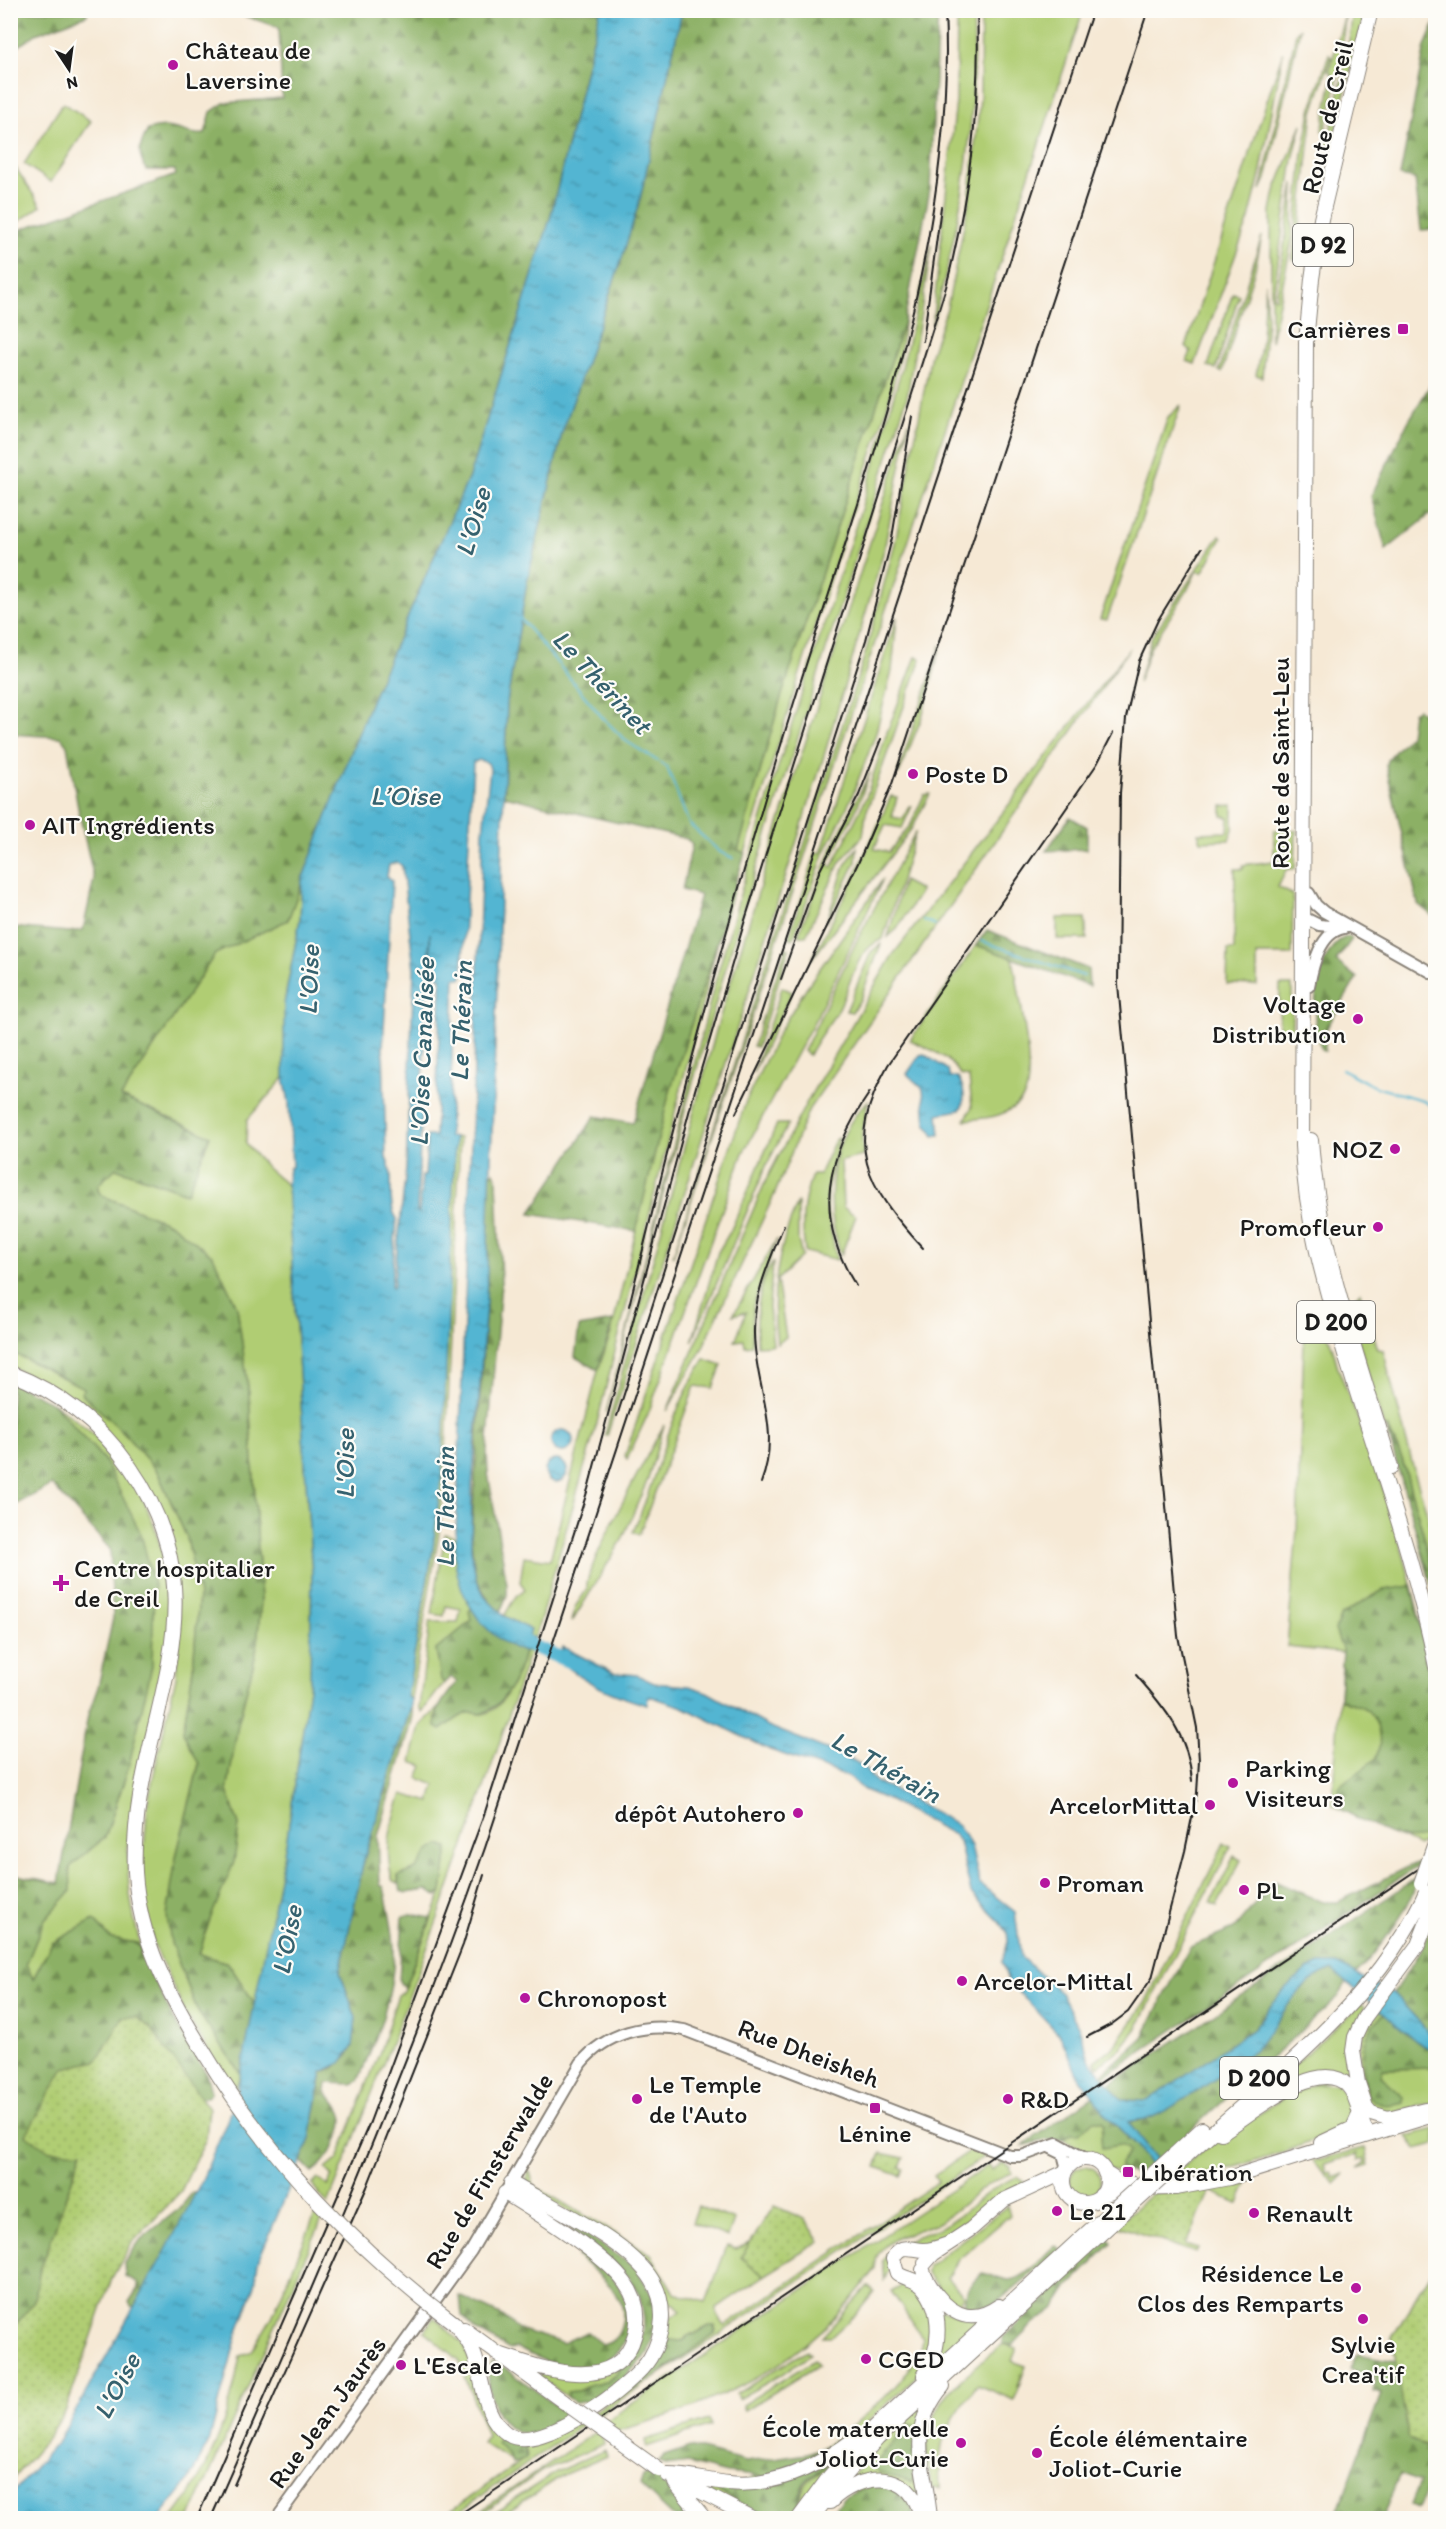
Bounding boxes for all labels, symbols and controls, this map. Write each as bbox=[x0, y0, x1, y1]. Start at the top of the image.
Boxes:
place label: Château de Laversine bbox=[185, 34, 311, 96]
street label: Route de Creil bbox=[1294, 37, 1360, 197]
north arrow bbox=[39, 39, 99, 99]
marker: Château de Laversine bbox=[166, 58, 180, 72]
text: N bbox=[65, 73, 80, 94]
road number: D 92 bbox=[1293, 224, 1353, 266]
place label: Carrières bbox=[1287, 313, 1391, 345]
marker: Carrières bbox=[1396, 322, 1410, 336]
water label: L'Oise bbox=[447, 483, 498, 560]
water label: Le Thérinet bbox=[546, 623, 661, 743]
street label: Route de Saint-Leu bbox=[1264, 657, 1296, 869]
place label: Poste D bbox=[925, 758, 1008, 790]
marker: Poste D bbox=[906, 767, 920, 781]
water label: L’Oise bbox=[370, 779, 441, 812]
place label: AIT Ingrédients bbox=[42, 809, 215, 841]
marker: AIT Ingrédients bbox=[23, 818, 37, 832]
water label: L'Oise bbox=[291, 943, 326, 1016]
water label: L'Oise Canalisée bbox=[402, 956, 441, 1147]
water label: Le Thérain bbox=[442, 959, 479, 1082]
place label: Voltage Distribution bbox=[1212, 988, 1346, 1050]
marker: Voltage Distribution bbox=[1351, 1012, 1365, 1026]
place label: NOZ bbox=[1332, 1133, 1383, 1165]
marker: NOZ bbox=[1388, 1142, 1402, 1156]
place label: Promofleur bbox=[1239, 1211, 1366, 1243]
marker: Promofleur bbox=[1371, 1220, 1385, 1234]
road number: D 200 bbox=[1297, 1301, 1375, 1343]
water label: L'Oise bbox=[328, 1428, 361, 1499]
water label: Le Thérain bbox=[428, 1446, 461, 1567]
place label: Centre hospitalier de Creil bbox=[74, 1552, 275, 1614]
marker: Centre hospitalier de Creil bbox=[52, 1574, 70, 1592]
water label: Le Thérain bbox=[825, 1723, 948, 1811]
place label: Parking Visiteurs bbox=[1245, 1752, 1344, 1814]
marker: Parking Visiteurs bbox=[1226, 1776, 1240, 1790]
place label: ArcelorMittal bbox=[1049, 1789, 1198, 1821]
place label: dépôt Autohero bbox=[614, 1797, 786, 1829]
marker: ArcelorMittal bbox=[1203, 1798, 1217, 1812]
marker: dépôt Autohero bbox=[791, 1806, 805, 1820]
place label: Proman bbox=[1057, 1867, 1144, 1899]
place label: PL bbox=[1256, 1874, 1284, 1906]
marker: Proman bbox=[1038, 1876, 1052, 1890]
marker: PL bbox=[1237, 1883, 1251, 1897]
water label: L'Oise bbox=[264, 1901, 310, 1977]
place label: Arcelor-Mittal bbox=[974, 1965, 1133, 1997]
marker: Arcelor-Mittal bbox=[955, 1974, 969, 1988]
place label: Chronopost bbox=[537, 1982, 667, 2014]
marker: Chronopost bbox=[518, 1991, 532, 2005]
street label: Rue Dheisheh bbox=[733, 2011, 885, 2095]
road number: D 200 bbox=[1220, 2057, 1298, 2099]
street label: Rue de Finsterwalde bbox=[418, 2067, 560, 2275]
place label: Le Temple de l'Auto bbox=[649, 2068, 762, 2130]
place label: R&D bbox=[1020, 2083, 1069, 2115]
marker: Le Temple de l'Auto bbox=[630, 2092, 644, 2106]
marker: R&D bbox=[1001, 2092, 1015, 2106]
marker: Lénine bbox=[868, 2101, 882, 2115]
place label: Lénine bbox=[838, 2117, 912, 2149]
place label: Libération bbox=[1140, 2156, 1253, 2188]
marker: Libération bbox=[1121, 2165, 1135, 2179]
place label: Le 21 bbox=[1069, 2195, 1126, 2227]
place label: Renault bbox=[1266, 2197, 1353, 2229]
marker: Le 21 bbox=[1050, 2204, 1064, 2218]
marker: Renault bbox=[1247, 2206, 1261, 2220]
place label: Résidence Le Clos des Remparts bbox=[1137, 2257, 1344, 2319]
marker: Résidence Le Clos des Remparts bbox=[1349, 2281, 1363, 2295]
marker: Sylvie Crea'tif bbox=[1356, 2312, 1370, 2326]
place label: Sylvie Crea'tif bbox=[1321, 2328, 1405, 2390]
street label: Rue Jean Jaurès bbox=[261, 2329, 393, 2495]
place label: CGED bbox=[878, 2343, 944, 2375]
water label: L'Oise bbox=[86, 2346, 148, 2424]
place label: L'Escale bbox=[413, 2349, 502, 2381]
marker: CGED bbox=[859, 2352, 873, 2366]
marker: L'Escale bbox=[394, 2358, 408, 2372]
place label: École maternelle Joliot-Curie bbox=[762, 2412, 949, 2474]
place label: École élémentaire Joliot-Curie bbox=[1049, 2422, 1248, 2484]
marker: École maternelle Joliot-Curie bbox=[954, 2436, 968, 2450]
marker: École élémentaire Joliot-Curie bbox=[1030, 2446, 1044, 2460]

